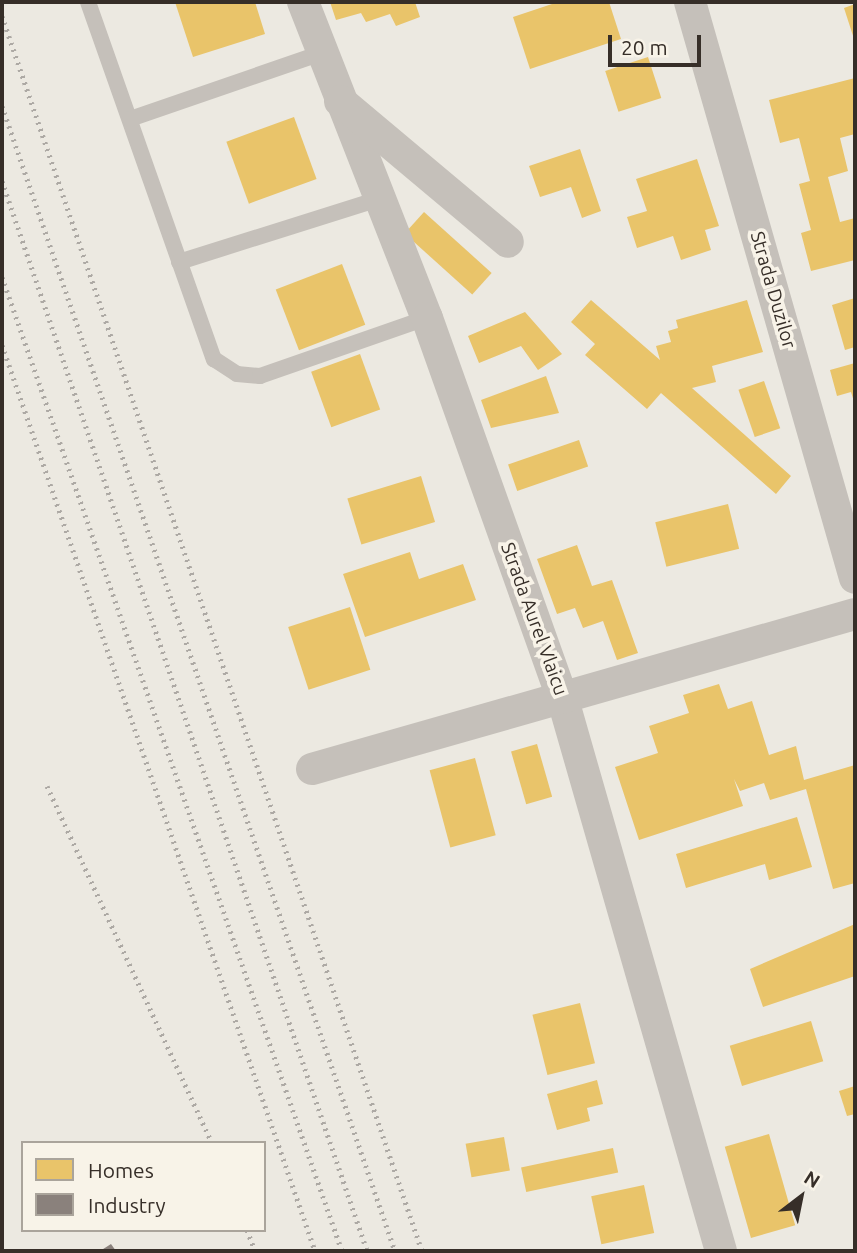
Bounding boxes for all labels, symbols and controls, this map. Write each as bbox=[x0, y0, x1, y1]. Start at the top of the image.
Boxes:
scale bar bbox=[612, 21, 705, 65]
text: 20 m bbox=[621, 35, 668, 59]
street label: Strada Duzilor bbox=[745, 229, 801, 351]
street label: Strada Aurel Vlaicu bbox=[496, 539, 572, 699]
legend bbox=[21, 1141, 266, 1232]
text: Homes bbox=[88, 1158, 154, 1182]
north arrow bbox=[766, 1162, 836, 1232]
text: N bbox=[800, 1166, 824, 1192]
text: Industry bbox=[88, 1193, 166, 1217]

